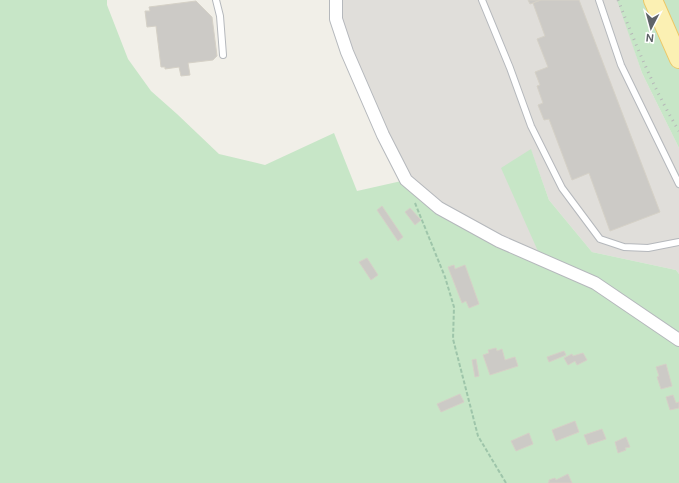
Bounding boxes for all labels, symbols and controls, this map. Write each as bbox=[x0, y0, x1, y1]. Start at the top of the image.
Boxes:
north arrow bbox=[631, 8, 671, 48]
text: N bbox=[645, 31, 655, 45]

